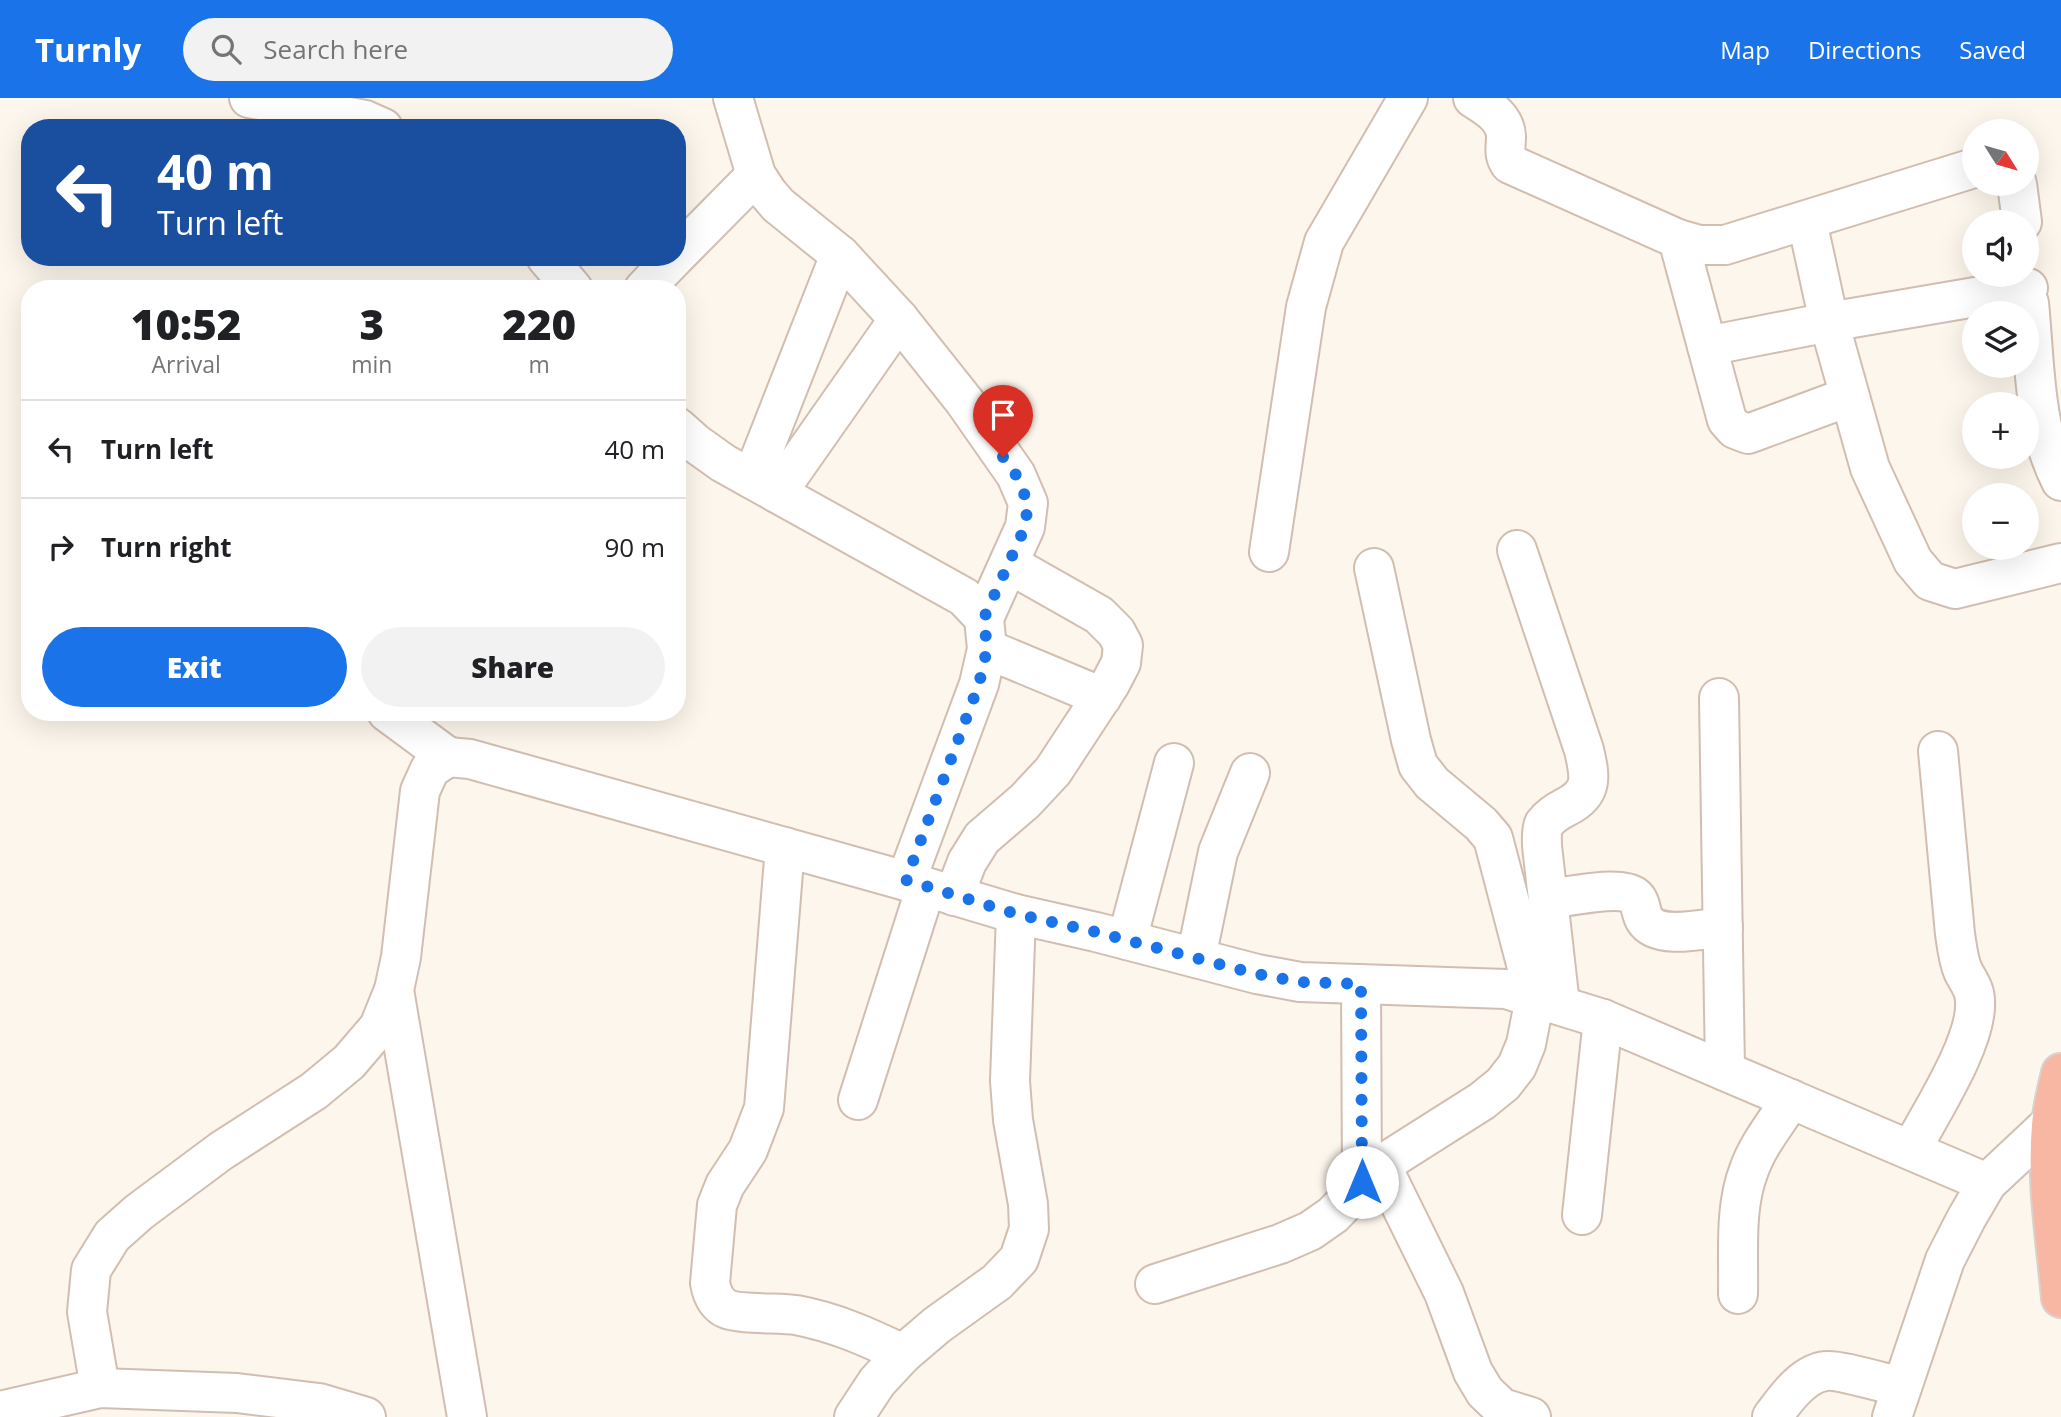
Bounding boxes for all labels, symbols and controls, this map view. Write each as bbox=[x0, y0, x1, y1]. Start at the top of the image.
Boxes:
search box bbox=[183, 18, 673, 81]
text: Turnly bbox=[35, 27, 141, 72]
icon: search bbox=[207, 30, 245, 68]
text: Search here bbox=[263, 31, 408, 67]
text: Map bbox=[1720, 33, 1770, 66]
text: Directions bbox=[1808, 33, 1921, 66]
text: Saved bbox=[1959, 33, 2026, 66]
north arrow bbox=[1962, 119, 2039, 196]
map controls bbox=[1962, 119, 2039, 560]
text: 40 m bbox=[157, 138, 274, 204]
icon: left bbox=[42, 147, 133, 238]
text: Turn left bbox=[157, 201, 283, 244]
button: sound bbox=[1962, 210, 2039, 287]
text: 10:52 bbox=[131, 295, 241, 352]
text: 3 bbox=[360, 295, 384, 352]
text: 220 bbox=[502, 295, 576, 352]
button: layers bbox=[1962, 301, 2039, 378]
text: Arrival bbox=[152, 348, 221, 380]
text: min bbox=[351, 348, 392, 380]
text: m bbox=[529, 348, 550, 380]
pin bbox=[973, 385, 1033, 457]
button: + bbox=[1962, 392, 2039, 469]
icon: arrive bbox=[984, 396, 1022, 434]
icon: left bbox=[42, 430, 80, 468]
text: Turn left bbox=[101, 431, 213, 467]
text: 40 m bbox=[604, 431, 665, 467]
button: − bbox=[1962, 483, 2039, 560]
icon: right bbox=[42, 528, 80, 566]
text: Turn right bbox=[101, 529, 232, 565]
text: 90 m bbox=[604, 529, 665, 565]
button: Exit bbox=[42, 627, 347, 707]
button: Share bbox=[361, 627, 665, 707]
position arrow bbox=[1325, 1145, 1399, 1219]

